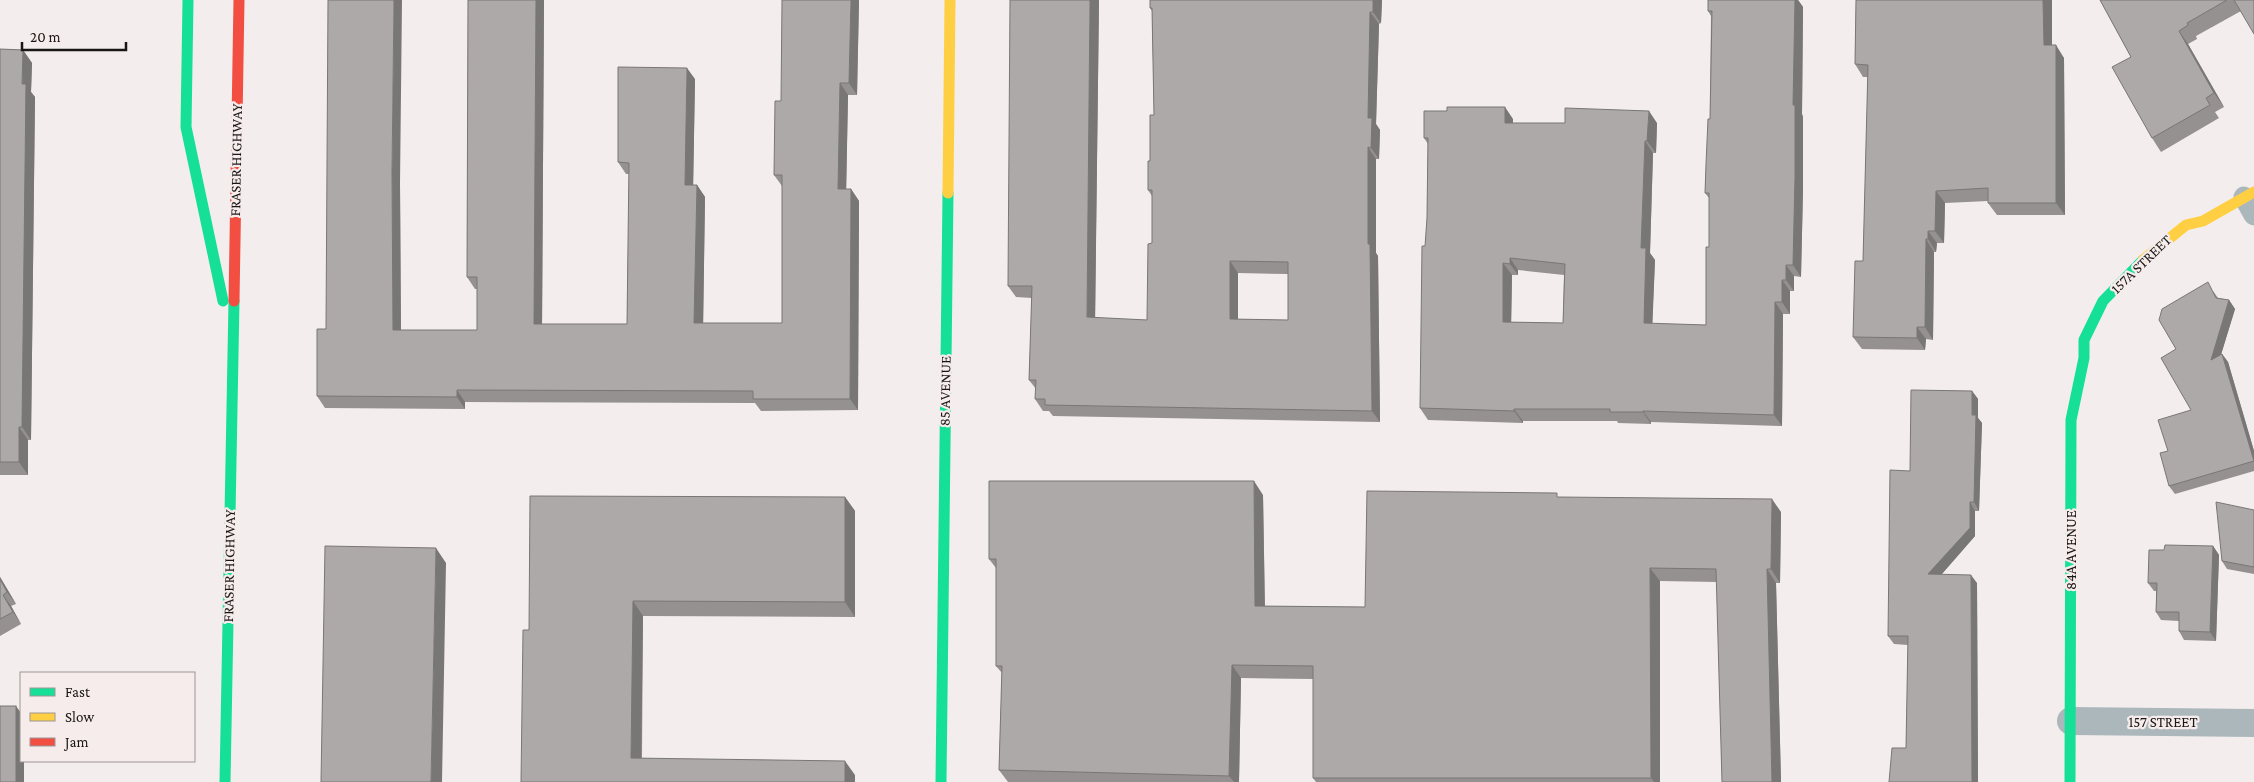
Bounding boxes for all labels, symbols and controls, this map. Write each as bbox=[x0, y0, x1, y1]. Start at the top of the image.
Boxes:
scale bar bbox=[22, 20, 126, 52]
text: 20 m bbox=[30, 29, 61, 45]
street label: FRASER HIGHWAY bbox=[227, 103, 245, 217]
street label: 157A STREET bbox=[2108, 231, 2174, 297]
street label: 85 AVENUE bbox=[936, 356, 954, 426]
street label: FRASER HIGHWAY bbox=[220, 509, 238, 623]
street label: 84A AVENUE bbox=[2063, 510, 2079, 590]
legend bbox=[20, 672, 195, 762]
text: Fast bbox=[65, 684, 91, 700]
text: Slow bbox=[65, 709, 95, 725]
street label: 157 STREET bbox=[2128, 714, 2198, 730]
text: Jam bbox=[63, 734, 88, 751]

